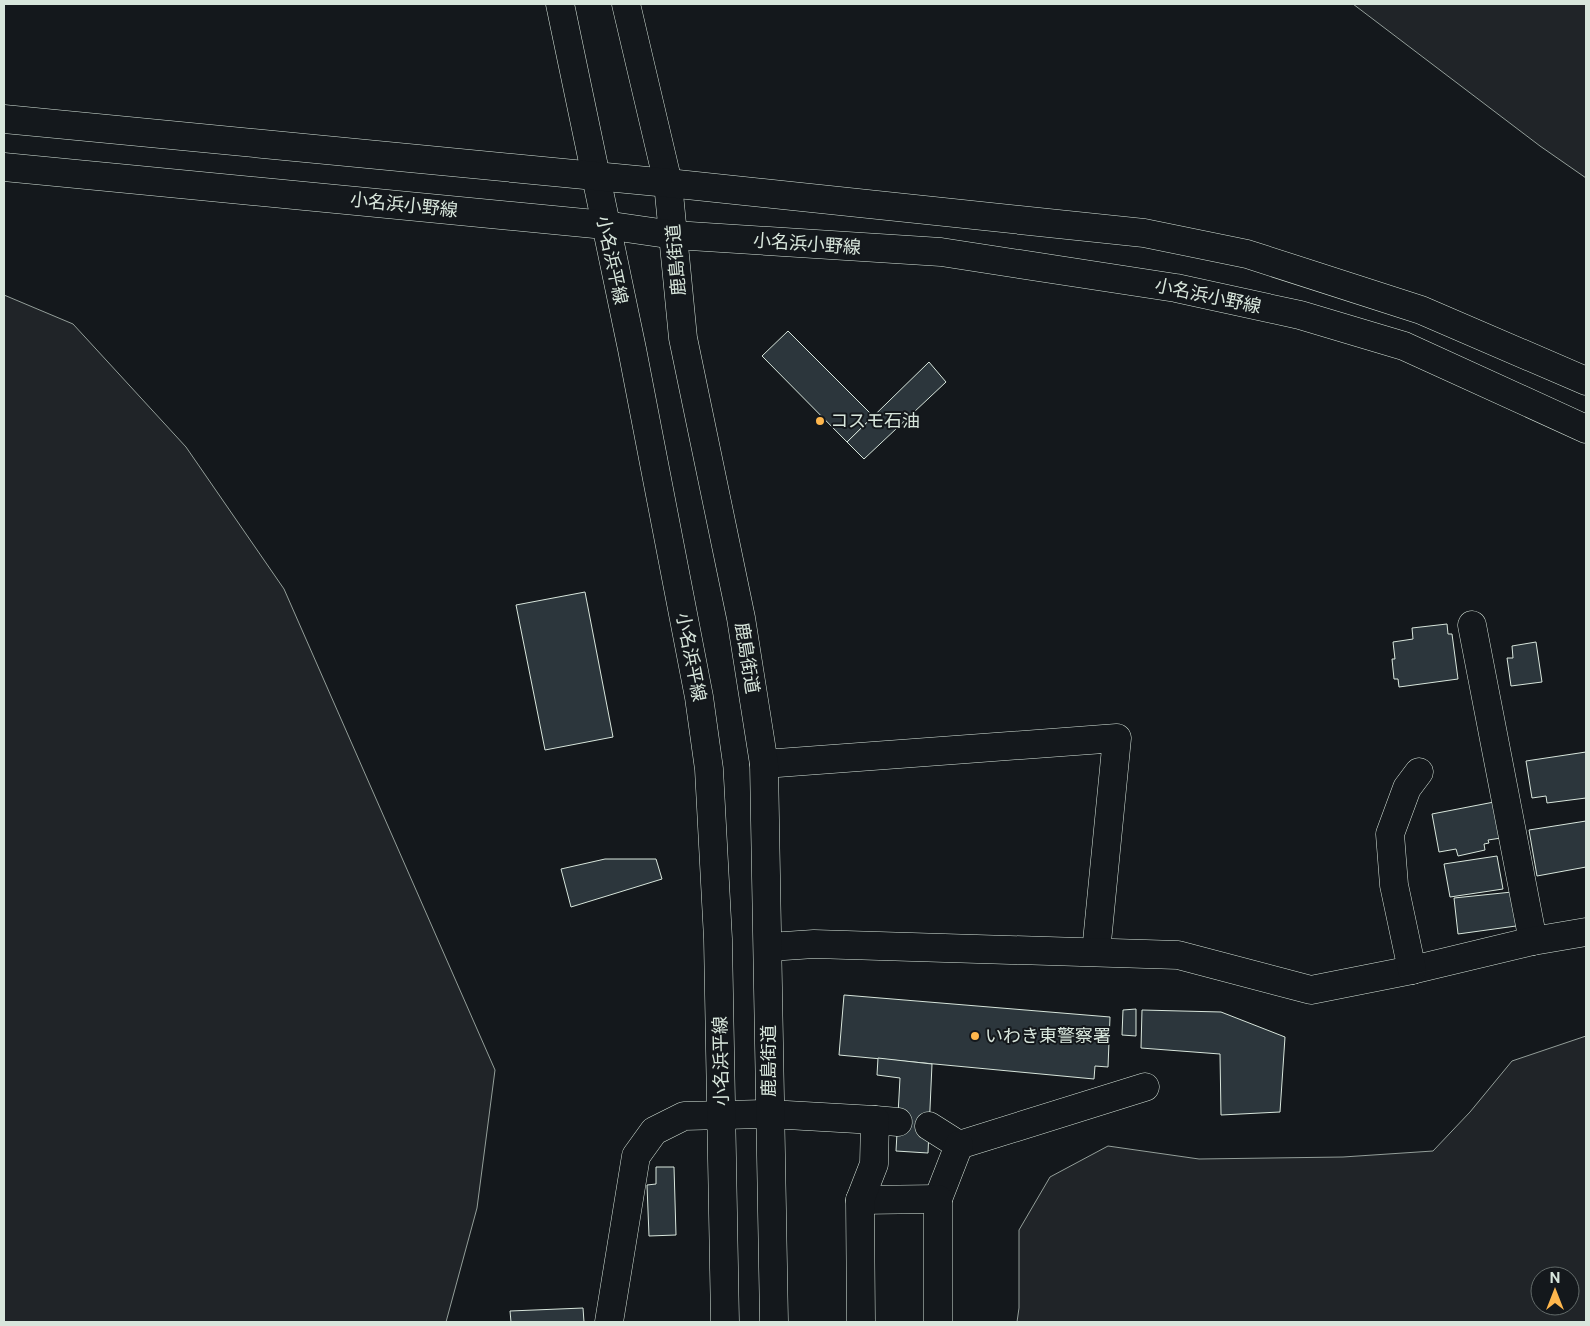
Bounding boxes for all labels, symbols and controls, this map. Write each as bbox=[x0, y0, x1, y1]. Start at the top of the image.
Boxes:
street label: 小名浜小野線 bbox=[349, 188, 459, 221]
street label: 小名浜平線 bbox=[593, 214, 632, 306]
street label: 鹿島街道 bbox=[662, 223, 689, 297]
street label: 小名浜小野線 bbox=[752, 229, 862, 258]
street label: 小名浜小野線 bbox=[1153, 274, 1263, 317]
place label: コスモ石油 bbox=[830, 410, 920, 431]
marker: コスモ石油 bbox=[814, 415, 826, 427]
street label: 小名浜平線 bbox=[673, 611, 710, 703]
street label: 鹿島街道 bbox=[731, 621, 763, 695]
street label: 小名浜平線 bbox=[709, 1016, 732, 1106]
street label: 鹿島街道 bbox=[758, 1025, 779, 1097]
place label: いわき東警察署 bbox=[985, 1025, 1111, 1046]
marker: いわき東警察署 bbox=[969, 1030, 981, 1042]
north arrow bbox=[1530, 1266, 1580, 1316]
text: N bbox=[1550, 1270, 1560, 1286]

